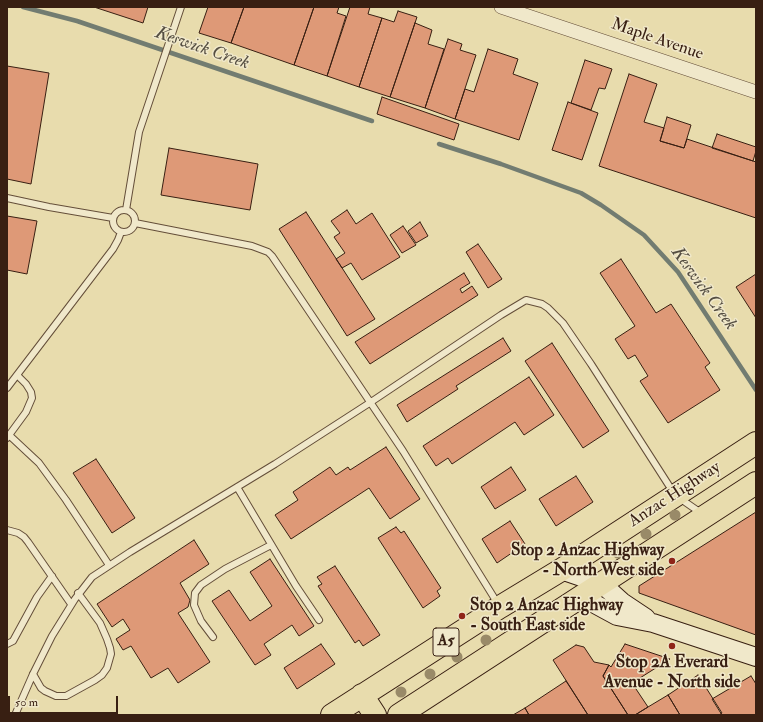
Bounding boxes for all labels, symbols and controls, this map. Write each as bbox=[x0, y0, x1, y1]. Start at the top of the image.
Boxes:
street label: Maple Avenue bbox=[608, 15, 706, 65]
water label: Keswick Creek bbox=[152, 23, 252, 75]
water label: Keswick Creek bbox=[666, 243, 740, 335]
street label: Anzac Highway bbox=[625, 458, 725, 532]
place label: Stop 2 Anzac Highway - North West side bbox=[511, 541, 664, 581]
marker: Stop 2 Anzac Highway - North West side bbox=[667, 556, 677, 566]
place label: Stop 2 Anzac Highway - South East side bbox=[470, 596, 623, 636]
marker: Stop 2 Anzac Highway - South East side bbox=[457, 611, 467, 621]
road number: A5 bbox=[433, 628, 459, 656]
marker: Stop 2A Everard Avenue - North side bbox=[667, 641, 677, 651]
place label: Stop 2A Everard Avenue - North side bbox=[604, 653, 740, 693]
scale bar bbox=[10, 688, 120, 714]
text: 50 m bbox=[15, 695, 38, 710]

